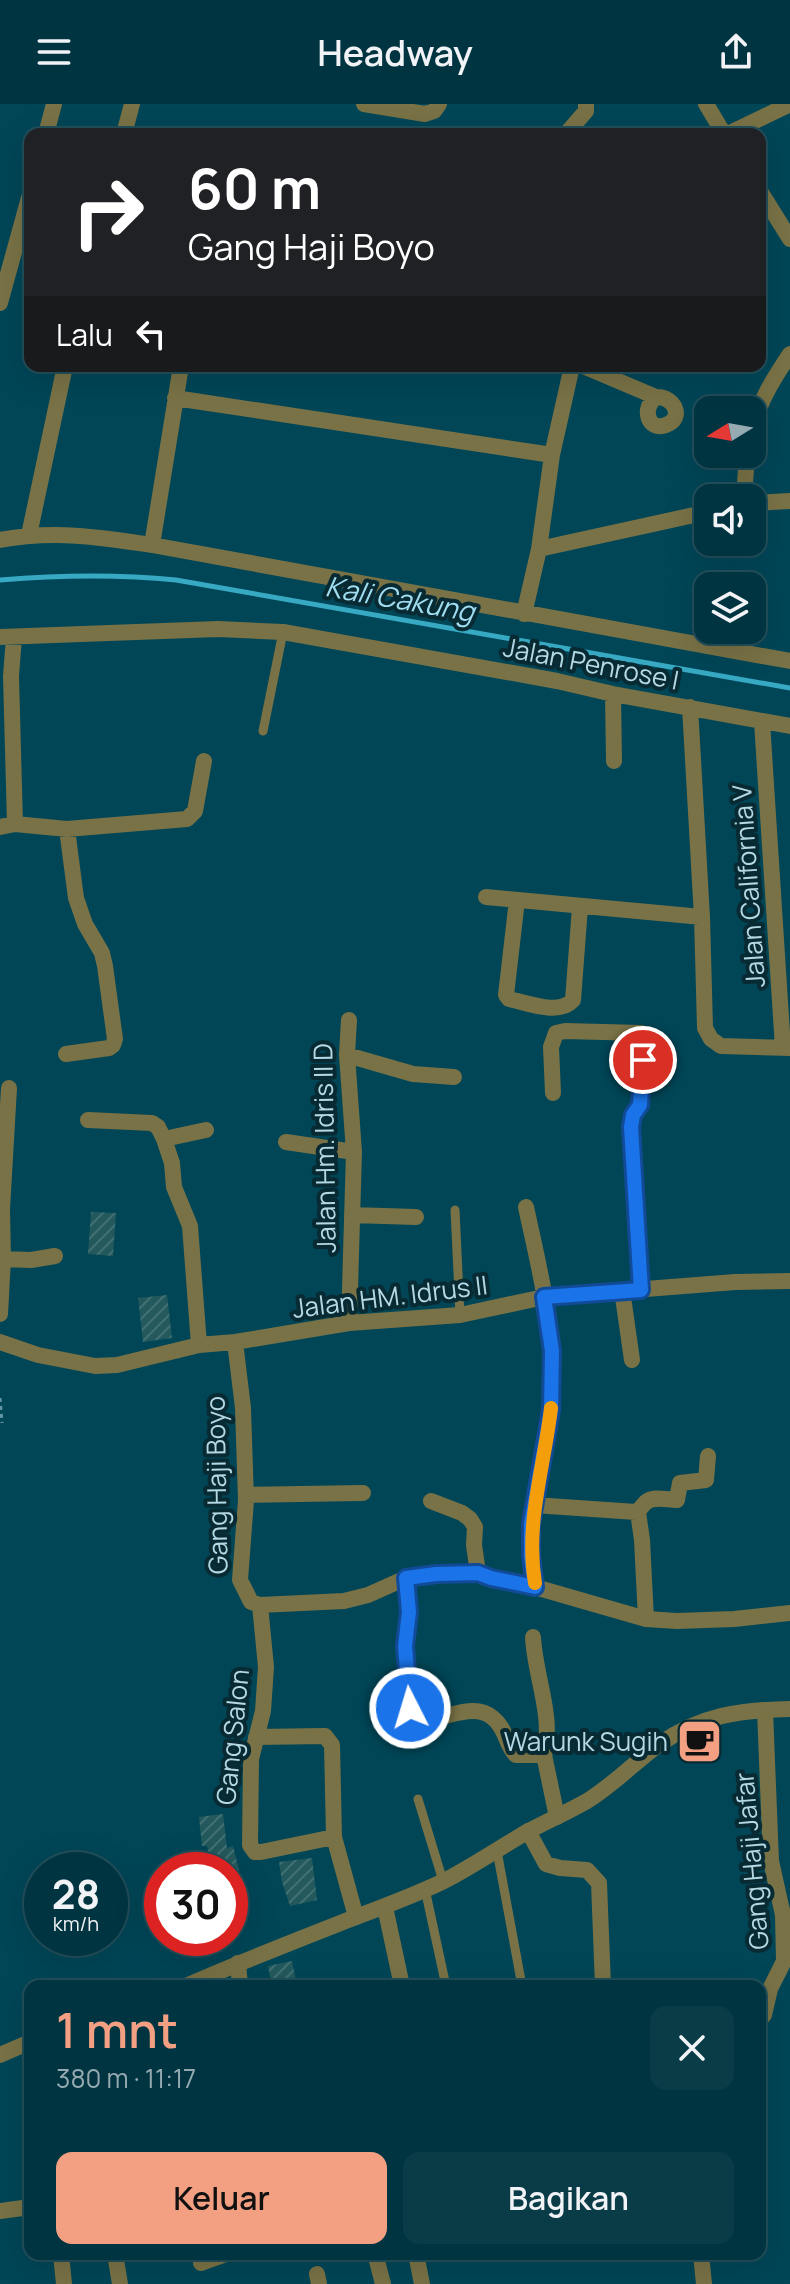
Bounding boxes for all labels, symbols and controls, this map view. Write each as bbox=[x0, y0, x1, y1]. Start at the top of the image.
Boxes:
text: Headway bbox=[317, 28, 473, 77]
icon: menu bbox=[32, 30, 76, 74]
icon: share bbox=[714, 30, 758, 74]
text: 60 m bbox=[188, 149, 321, 226]
icon: right bbox=[56, 160, 160, 264]
text: Gang Haji Boyo bbox=[188, 222, 435, 271]
icon: left bbox=[129, 312, 173, 356]
text: Lalu bbox=[56, 314, 113, 355]
north arrow bbox=[694, 396, 766, 468]
map controls bbox=[694, 396, 766, 644]
button: sound bbox=[694, 484, 766, 556]
water label: Kali Cakung bbox=[323, 566, 480, 630]
button: layers bbox=[694, 572, 766, 644]
street label: Jalan Penrose I bbox=[500, 628, 682, 698]
street label: Jalan California V bbox=[723, 783, 773, 989]
pin bbox=[609, 1026, 677, 1094]
icon: arrive bbox=[621, 1038, 665, 1082]
street label: Jalan Hm. Idris II D bbox=[304, 1043, 344, 1253]
street label: Jalan HM. Idrus II bbox=[290, 1266, 490, 1326]
street label: Gang Haji Boyo bbox=[196, 1396, 236, 1574]
position arrow bbox=[368, 1666, 452, 1750]
street label: Gang Salon bbox=[207, 1667, 257, 1806]
cafe icon: Warunk Sugih bbox=[675, 1718, 723, 1766]
place label: Warunk Sugih bbox=[504, 1723, 668, 1759]
street label: Gang Haji Jafar bbox=[725, 1771, 777, 1951]
speed limit sign: 30 bbox=[144, 1852, 248, 1956]
text: 28 bbox=[52, 1866, 100, 1921]
text: km/h bbox=[53, 1910, 99, 1937]
text: 1 mnt bbox=[56, 1997, 178, 2062]
button: close bbox=[650, 2006, 734, 2090]
text: 380 m · 11:17 bbox=[56, 2060, 196, 2096]
button: Keluar bbox=[56, 2152, 387, 2244]
button: Bagikan bbox=[403, 2152, 734, 2244]

